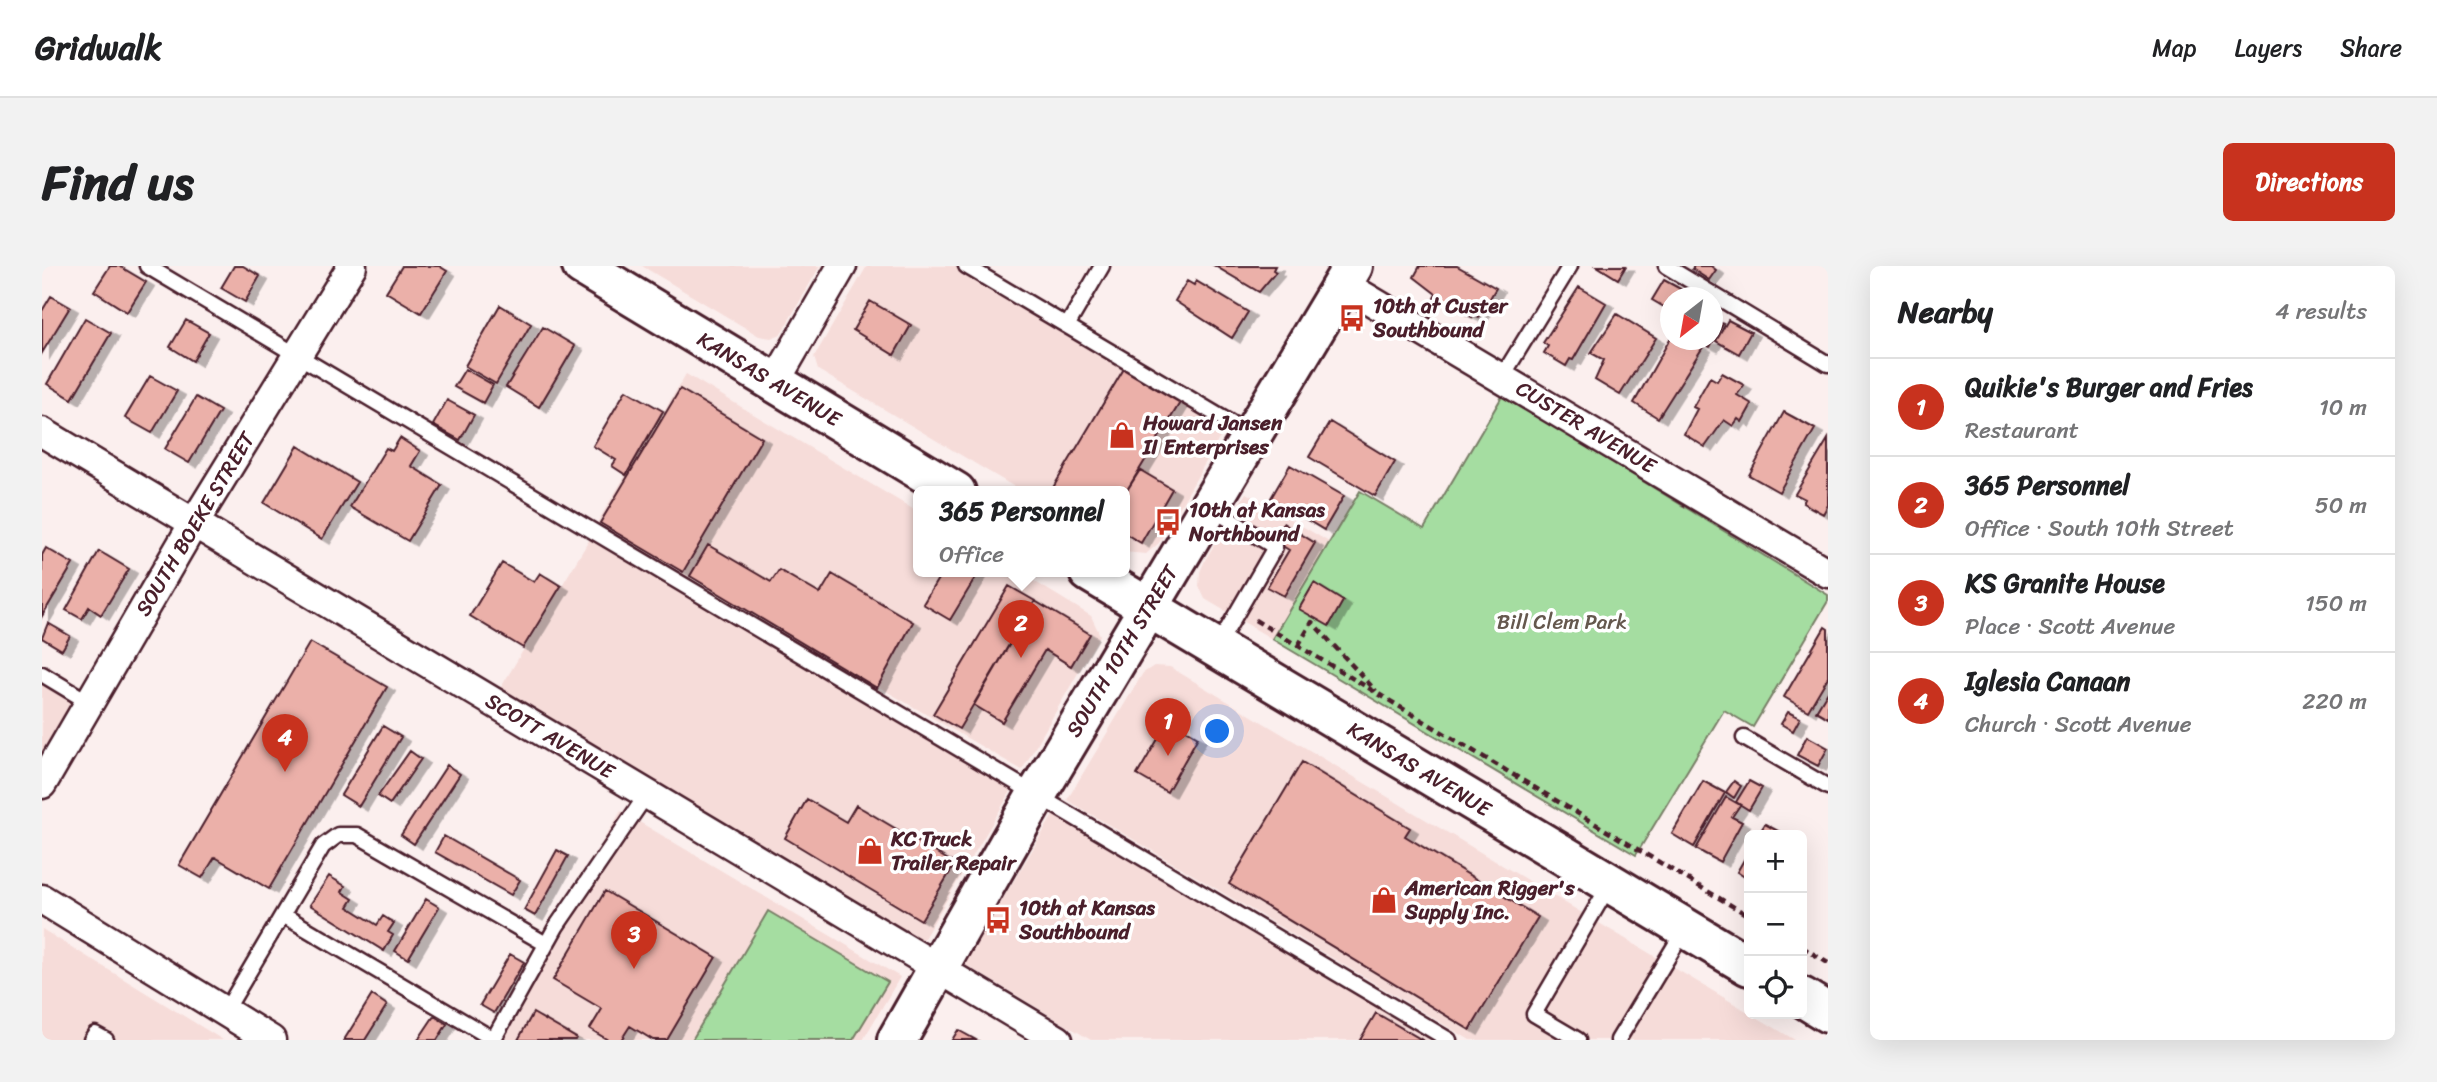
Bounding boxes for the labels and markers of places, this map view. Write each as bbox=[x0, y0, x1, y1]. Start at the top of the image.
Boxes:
place label: 10th at Custer Southbound bbox=[1372, 287, 1509, 349]
bus stop icon: 10th at Custer Southbound bbox=[1337, 303, 1367, 333]
place label: Howard Jansen II Enterprises bbox=[1142, 404, 1283, 466]
shop icon: Howard Jansen II Enterprises bbox=[1107, 420, 1137, 450]
place label: 10th at Kansas Northbound bbox=[1188, 491, 1325, 553]
bus stop icon: 10th at Kansas Northbound bbox=[1153, 507, 1183, 537]
pin: 2 bbox=[998, 600, 1044, 658]
pin: 1 bbox=[1145, 698, 1191, 756]
pin: 4 bbox=[262, 714, 308, 772]
place label: KC Truck Trailer Repair bbox=[890, 820, 1018, 882]
shop icon: KC Truck Trailer Repair bbox=[855, 836, 885, 866]
place label: American Rigger's Supply Inc. bbox=[1404, 869, 1575, 931]
shop icon: American Rigger's Supply Inc. bbox=[1369, 885, 1399, 915]
place label: 10th at Kansas Southbound bbox=[1018, 889, 1155, 951]
bus stop icon: 10th at Kansas Southbound bbox=[983, 905, 1013, 935]
pin: 3 bbox=[611, 911, 657, 969]

